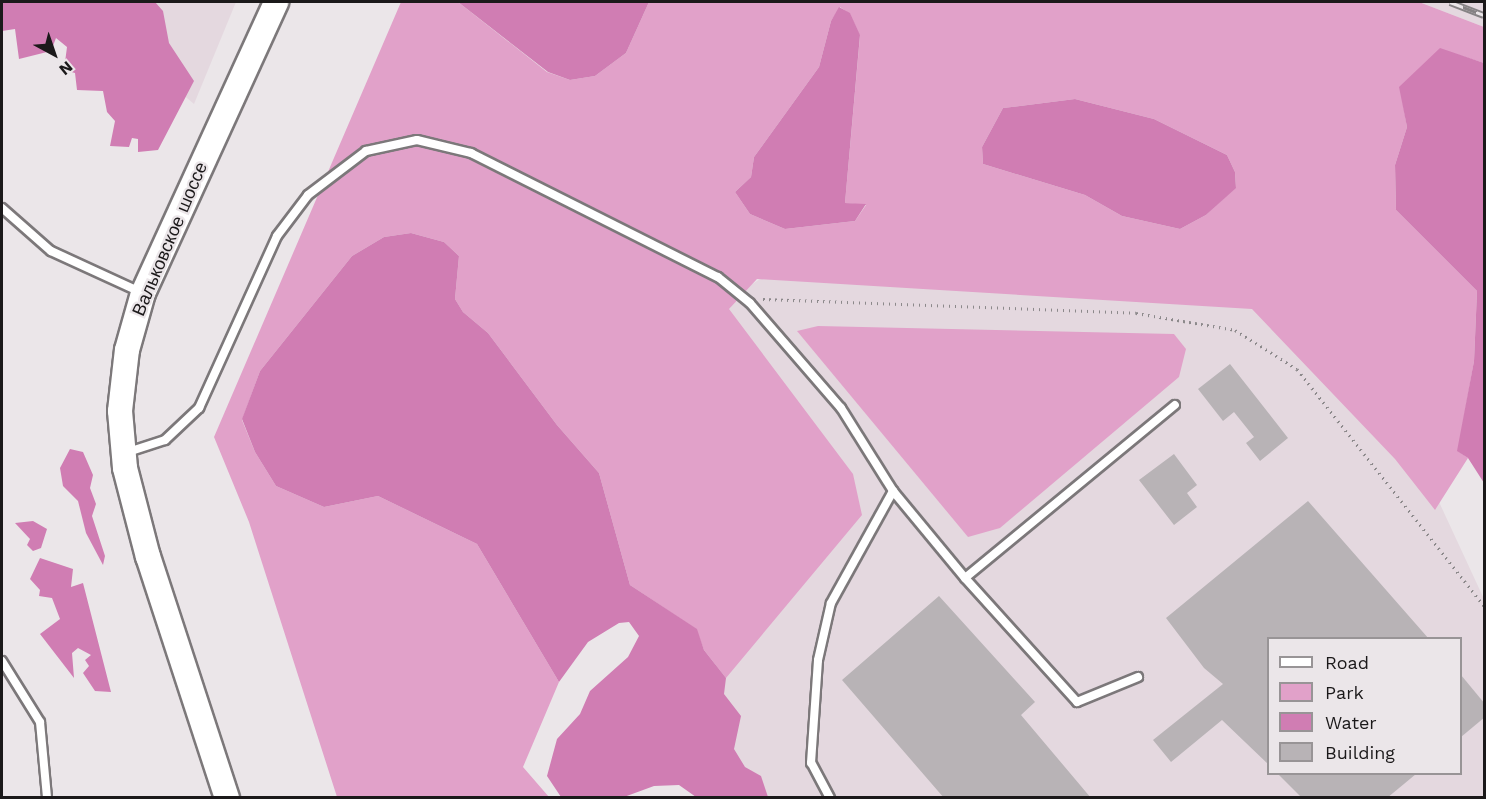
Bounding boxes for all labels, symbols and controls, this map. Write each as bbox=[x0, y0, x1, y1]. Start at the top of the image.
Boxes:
north arrow bbox=[24, 24, 84, 84]
text: N bbox=[55, 57, 77, 79]
street label: Вальковское шоссе bbox=[128, 159, 212, 319]
legend bbox=[1267, 637, 1462, 775]
text: Road bbox=[1325, 652, 1369, 673]
text: Park bbox=[1325, 682, 1364, 703]
text: Water bbox=[1325, 712, 1377, 733]
text: Building bbox=[1325, 742, 1395, 763]

